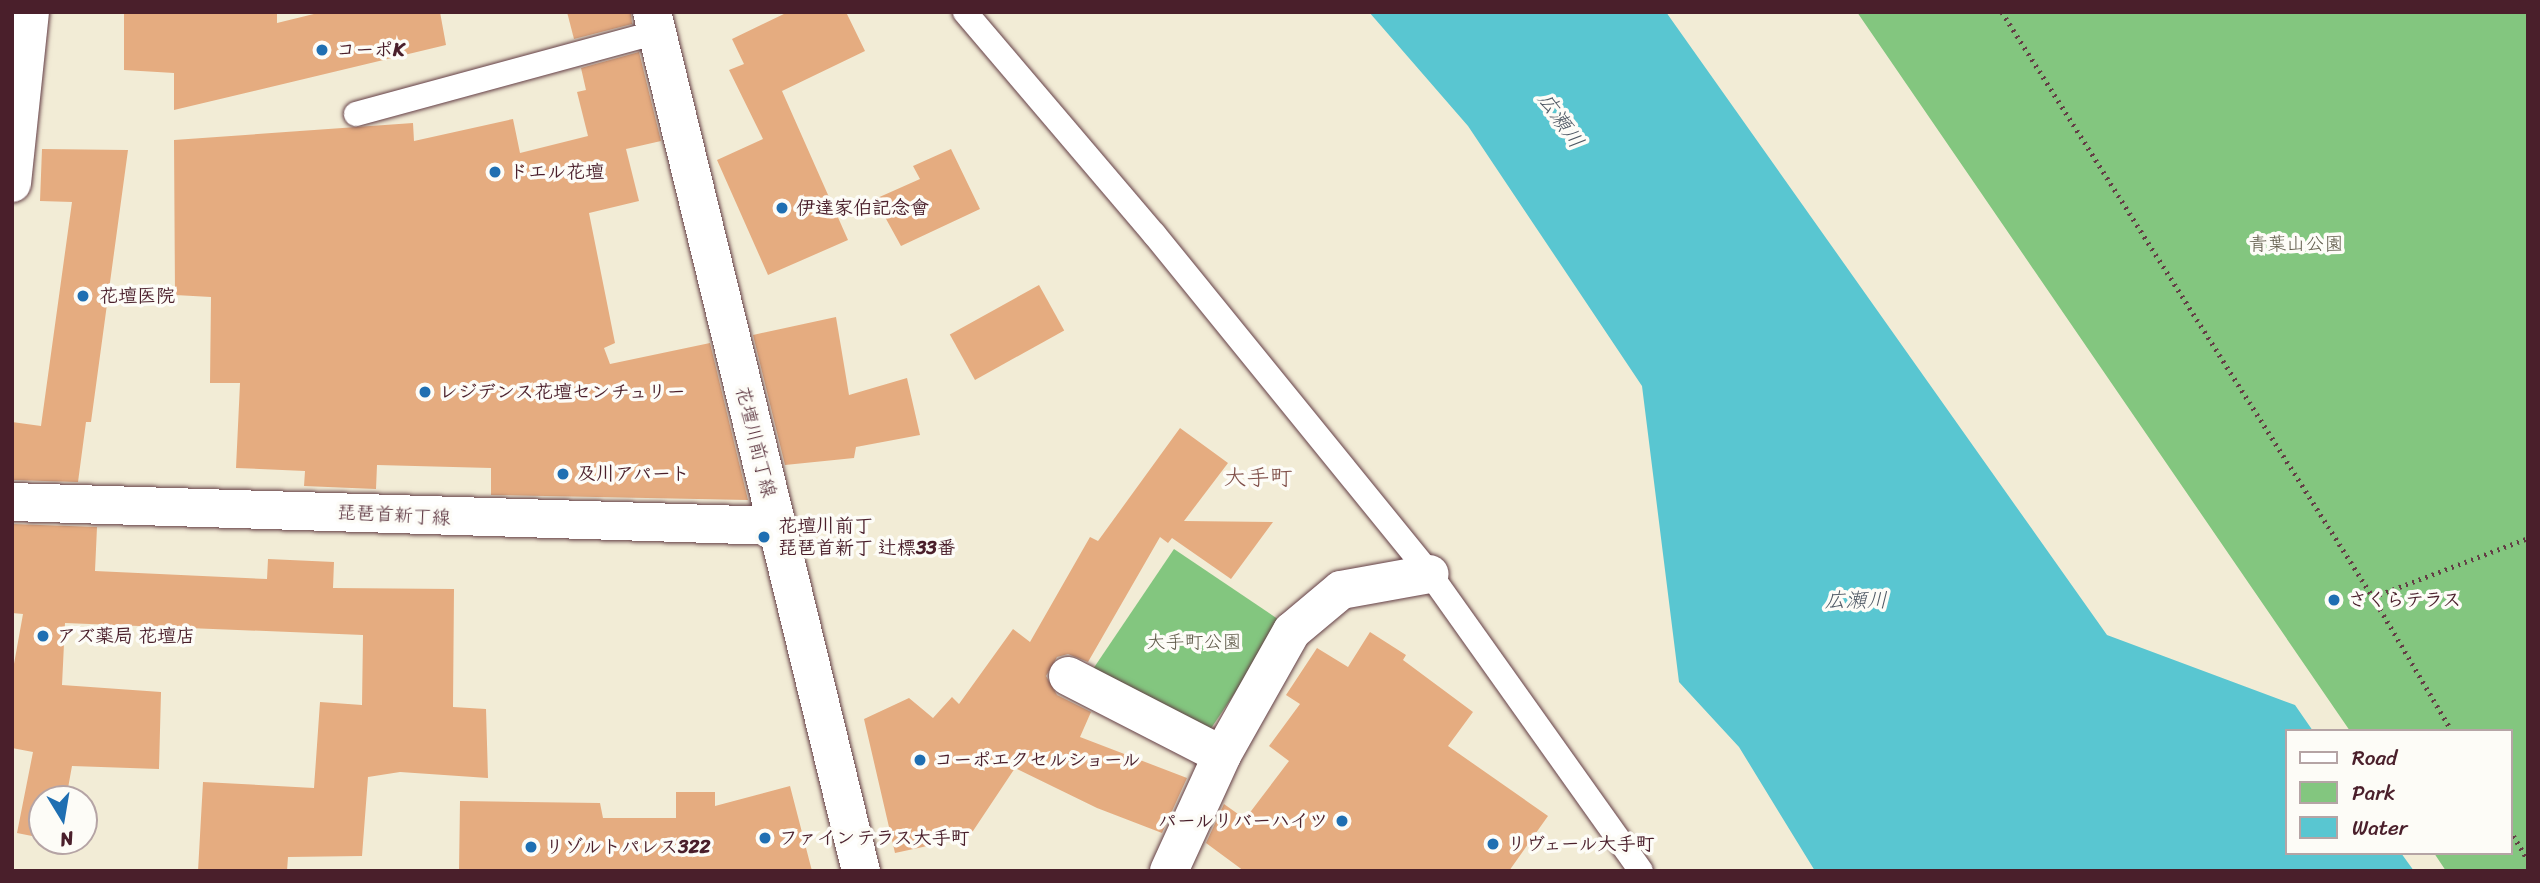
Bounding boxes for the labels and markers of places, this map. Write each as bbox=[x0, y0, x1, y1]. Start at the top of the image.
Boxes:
place label: コーポK bbox=[336, 39, 405, 61]
marker: コーポK bbox=[314, 42, 330, 58]
place label: ドエル花壇 bbox=[509, 161, 604, 183]
marker: ドエル花壇 bbox=[487, 164, 503, 180]
place label: 伊達家伯記念會 bbox=[796, 197, 929, 219]
marker: 伊達家伯記念會 bbox=[774, 200, 790, 216]
place label: 花壇医院 bbox=[99, 285, 175, 307]
marker: 花壇医院 bbox=[73, 286, 93, 306]
place label: レジデンス花壇センチュリー bbox=[439, 381, 686, 403]
marker: レジデンス花壇センチュリー bbox=[417, 384, 433, 400]
place label: 及川アパート bbox=[577, 463, 691, 485]
marker: 及川アパート bbox=[555, 466, 571, 482]
place label: 花壇川前丁 琵琶首新丁 辻標33番 bbox=[778, 515, 956, 559]
marker: 花壇川前丁 琵琶首新丁 辻標33番 bbox=[756, 529, 772, 545]
place label: さくらテラス bbox=[2348, 589, 2462, 611]
marker: さくらテラス bbox=[2326, 592, 2342, 608]
place label: アズ薬局 花壇店 bbox=[57, 625, 195, 647]
marker: アズ薬局 花壇店 bbox=[35, 628, 51, 644]
place label: コーポエクセルショール bbox=[934, 749, 1142, 771]
marker: コーポエクセルショール bbox=[912, 752, 928, 768]
place label: パールリバーハイツ bbox=[1157, 810, 1328, 832]
marker: パールリバーハイツ bbox=[1334, 813, 1350, 829]
place label: ファインテラス大手町 bbox=[779, 827, 969, 849]
marker: ファインテラス大手町 bbox=[757, 830, 773, 846]
place label: リヴェール大手町 bbox=[1507, 833, 1658, 855]
place label: リゾルトパレス322 bbox=[545, 836, 710, 858]
marker: リヴェール大手町 bbox=[1485, 836, 1501, 852]
marker: リゾルトパレス322 bbox=[523, 839, 539, 855]

